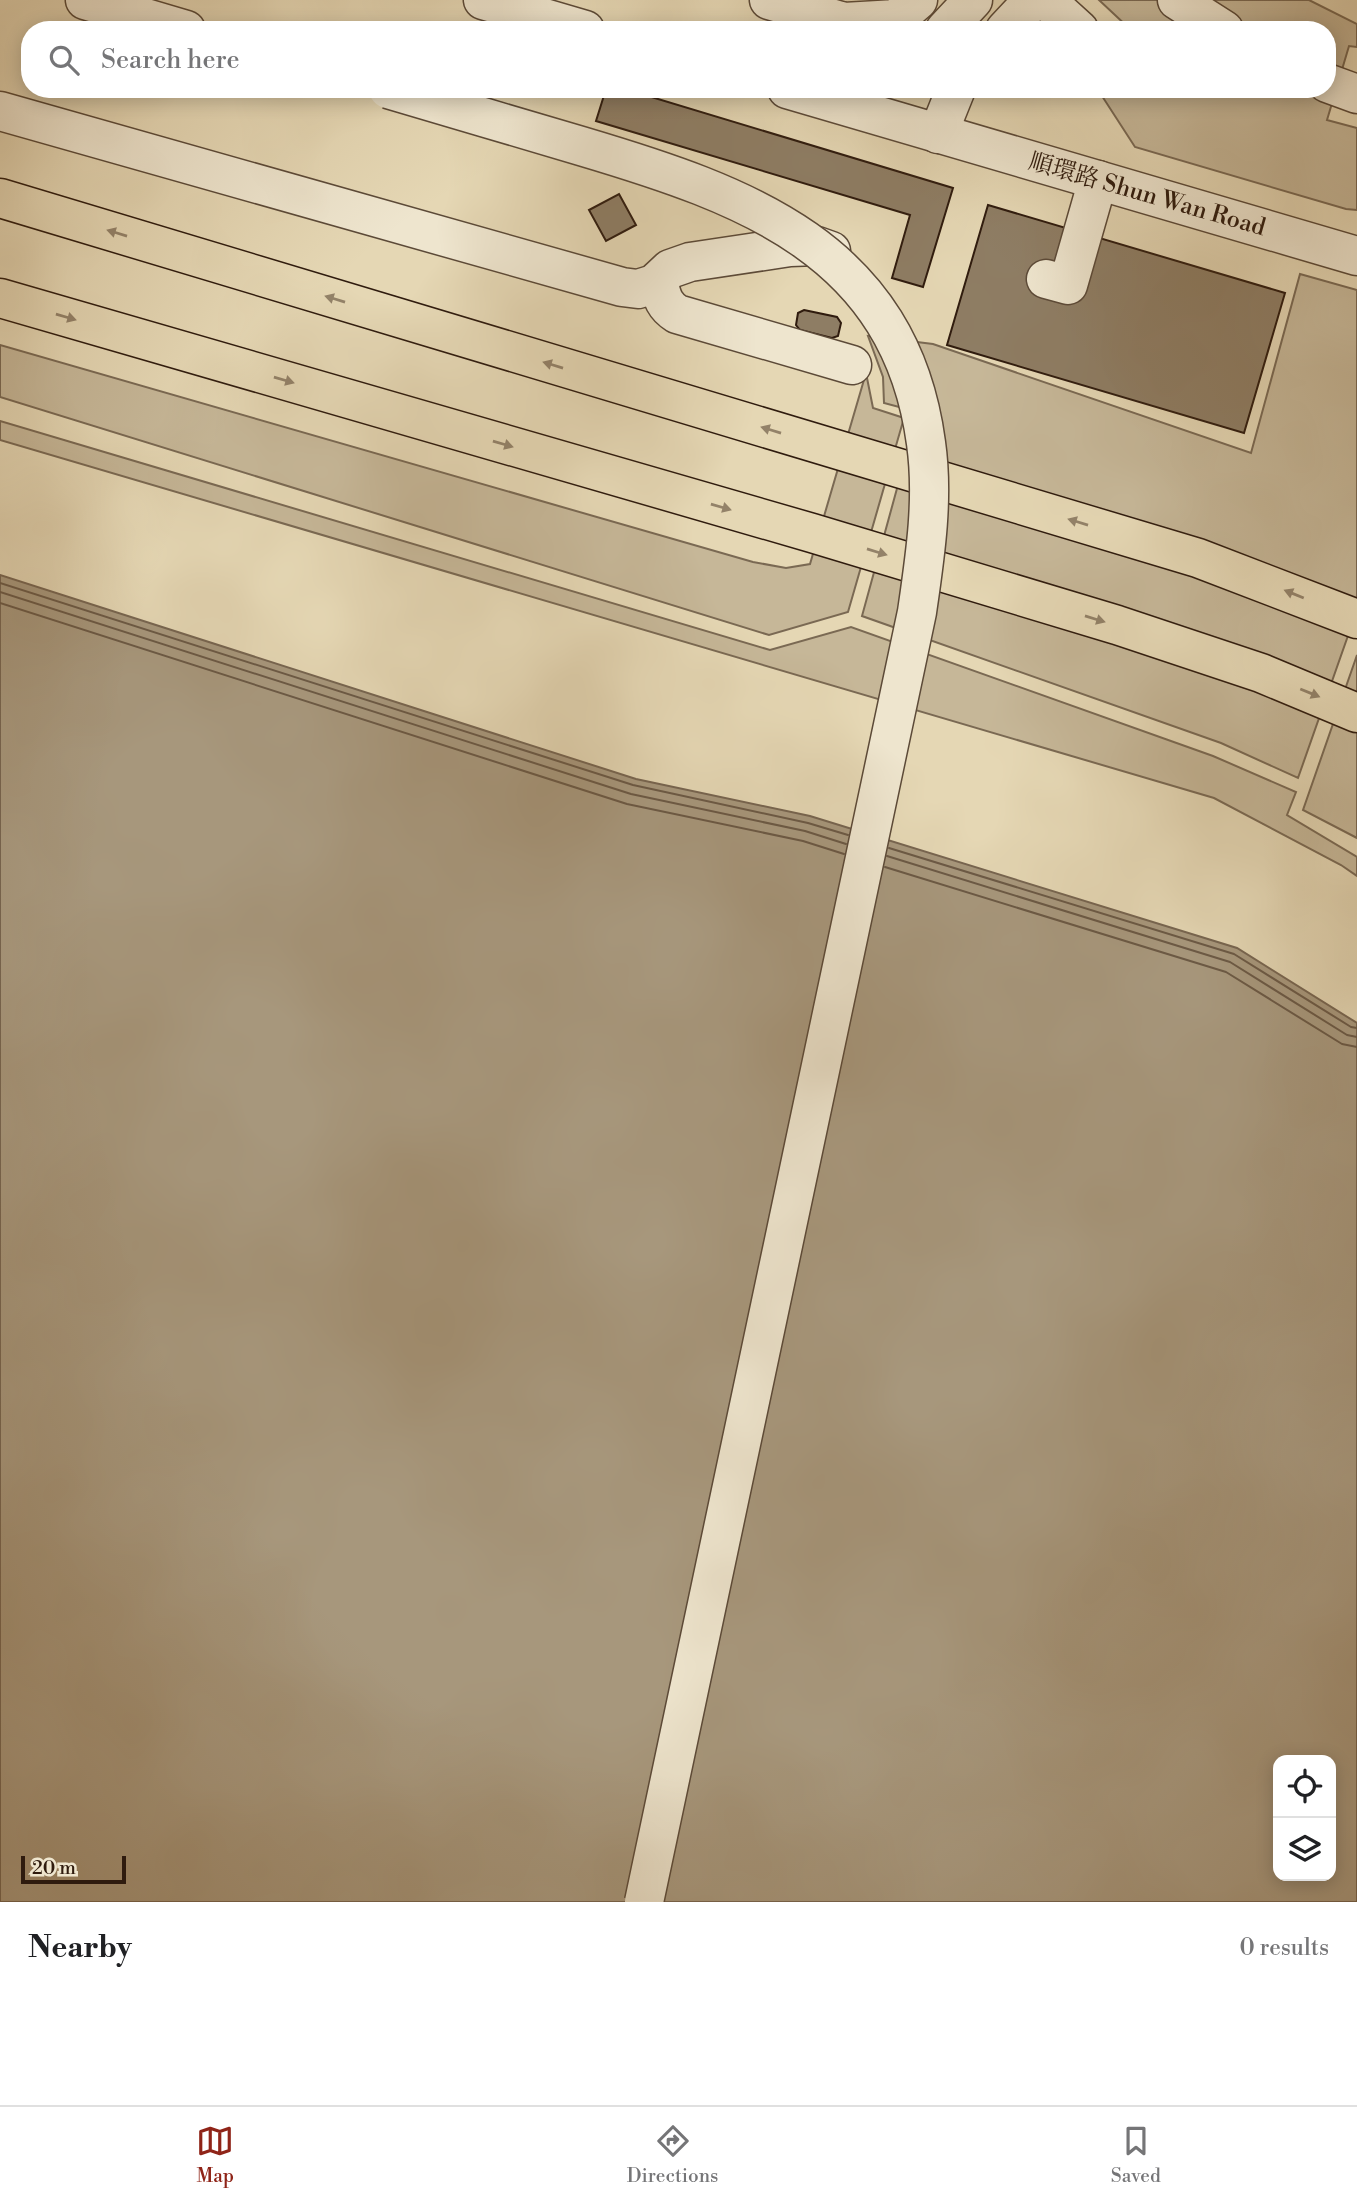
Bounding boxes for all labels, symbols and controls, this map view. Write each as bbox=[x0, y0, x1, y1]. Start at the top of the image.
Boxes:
search box bbox=[21, 21, 1336, 98]
icon: search bbox=[45, 41, 83, 79]
text: Search here bbox=[101, 44, 240, 76]
street label: 順環路 Shun Wan Road bbox=[1025, 147, 1269, 243]
one-way arrow bbox=[106, 228, 127, 238]
one-way arrow bbox=[324, 293, 345, 304]
one-way arrow bbox=[55, 312, 77, 323]
one-way arrow bbox=[542, 359, 563, 369]
one-way arrow bbox=[274, 376, 295, 386]
one-way arrow bbox=[760, 425, 781, 435]
one-way arrow bbox=[492, 439, 513, 449]
one-way arrow bbox=[711, 502, 732, 512]
one-way arrow bbox=[1067, 517, 1088, 527]
one-way arrow bbox=[867, 548, 888, 558]
one-way arrow bbox=[1283, 588, 1304, 599]
one-way arrow bbox=[1085, 614, 1106, 624]
one-way arrow bbox=[1299, 688, 1320, 699]
map controls bbox=[1273, 1755, 1336, 1881]
button: locate bbox=[1273, 1755, 1336, 1818]
button: layers bbox=[1273, 1818, 1336, 1881]
scale bar bbox=[21, 1853, 126, 1885]
text: 20 m bbox=[32, 1856, 76, 1880]
text: Nearby bbox=[28, 1929, 132, 1967]
text: 0 results bbox=[1239, 1934, 1329, 1962]
tab: Map bbox=[196, 2122, 234, 2188]
tab: Directions bbox=[627, 2122, 718, 2188]
tab: Saved bbox=[1111, 2122, 1161, 2188]

